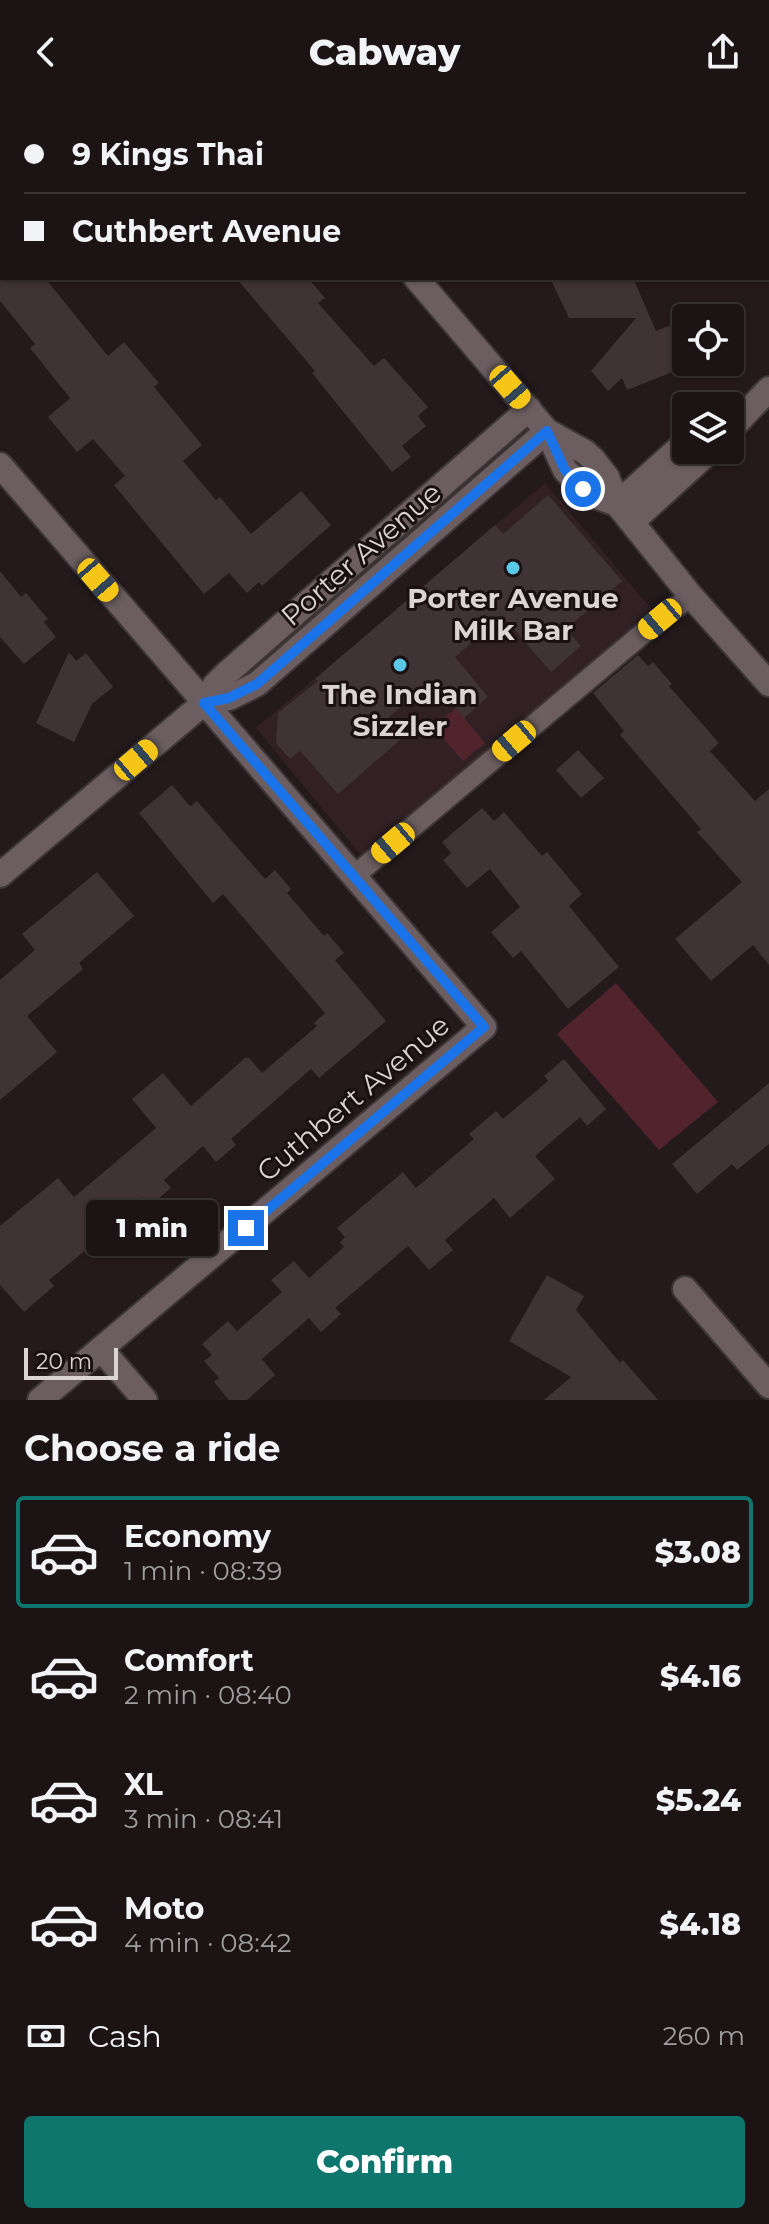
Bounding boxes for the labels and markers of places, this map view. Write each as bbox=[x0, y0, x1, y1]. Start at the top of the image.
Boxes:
marker: Porter Avenue Milk Bar bbox=[504, 559, 522, 577]
place label: Porter Avenue Milk Bar bbox=[407, 581, 619, 647]
marker: The Indian Sizzler bbox=[391, 656, 409, 674]
place label: The Indian Sizzler bbox=[322, 677, 478, 743]

